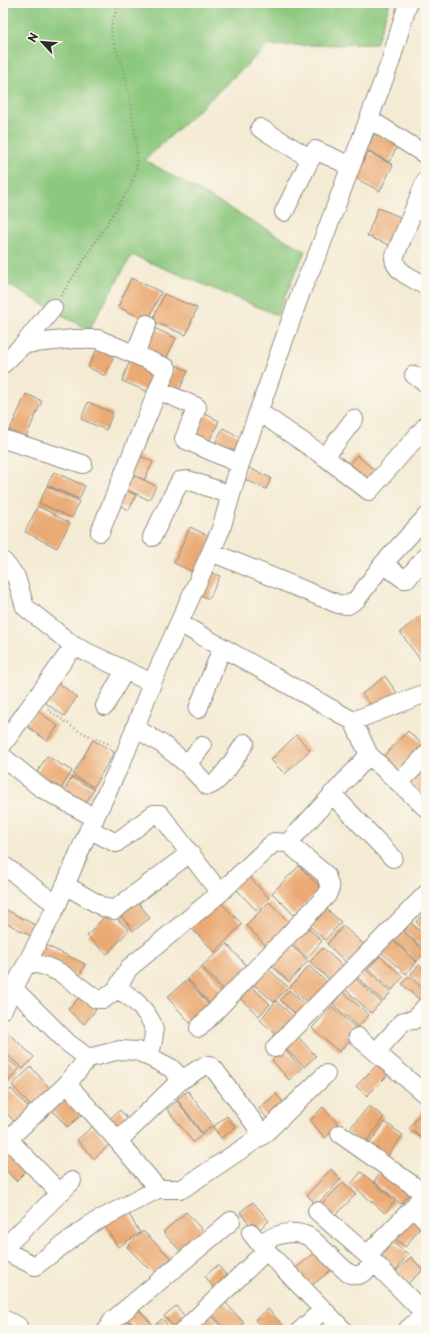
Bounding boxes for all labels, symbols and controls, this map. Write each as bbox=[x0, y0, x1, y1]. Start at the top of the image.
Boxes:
north arrow bbox=[22, 22, 62, 62]
text: N bbox=[23, 29, 42, 45]

